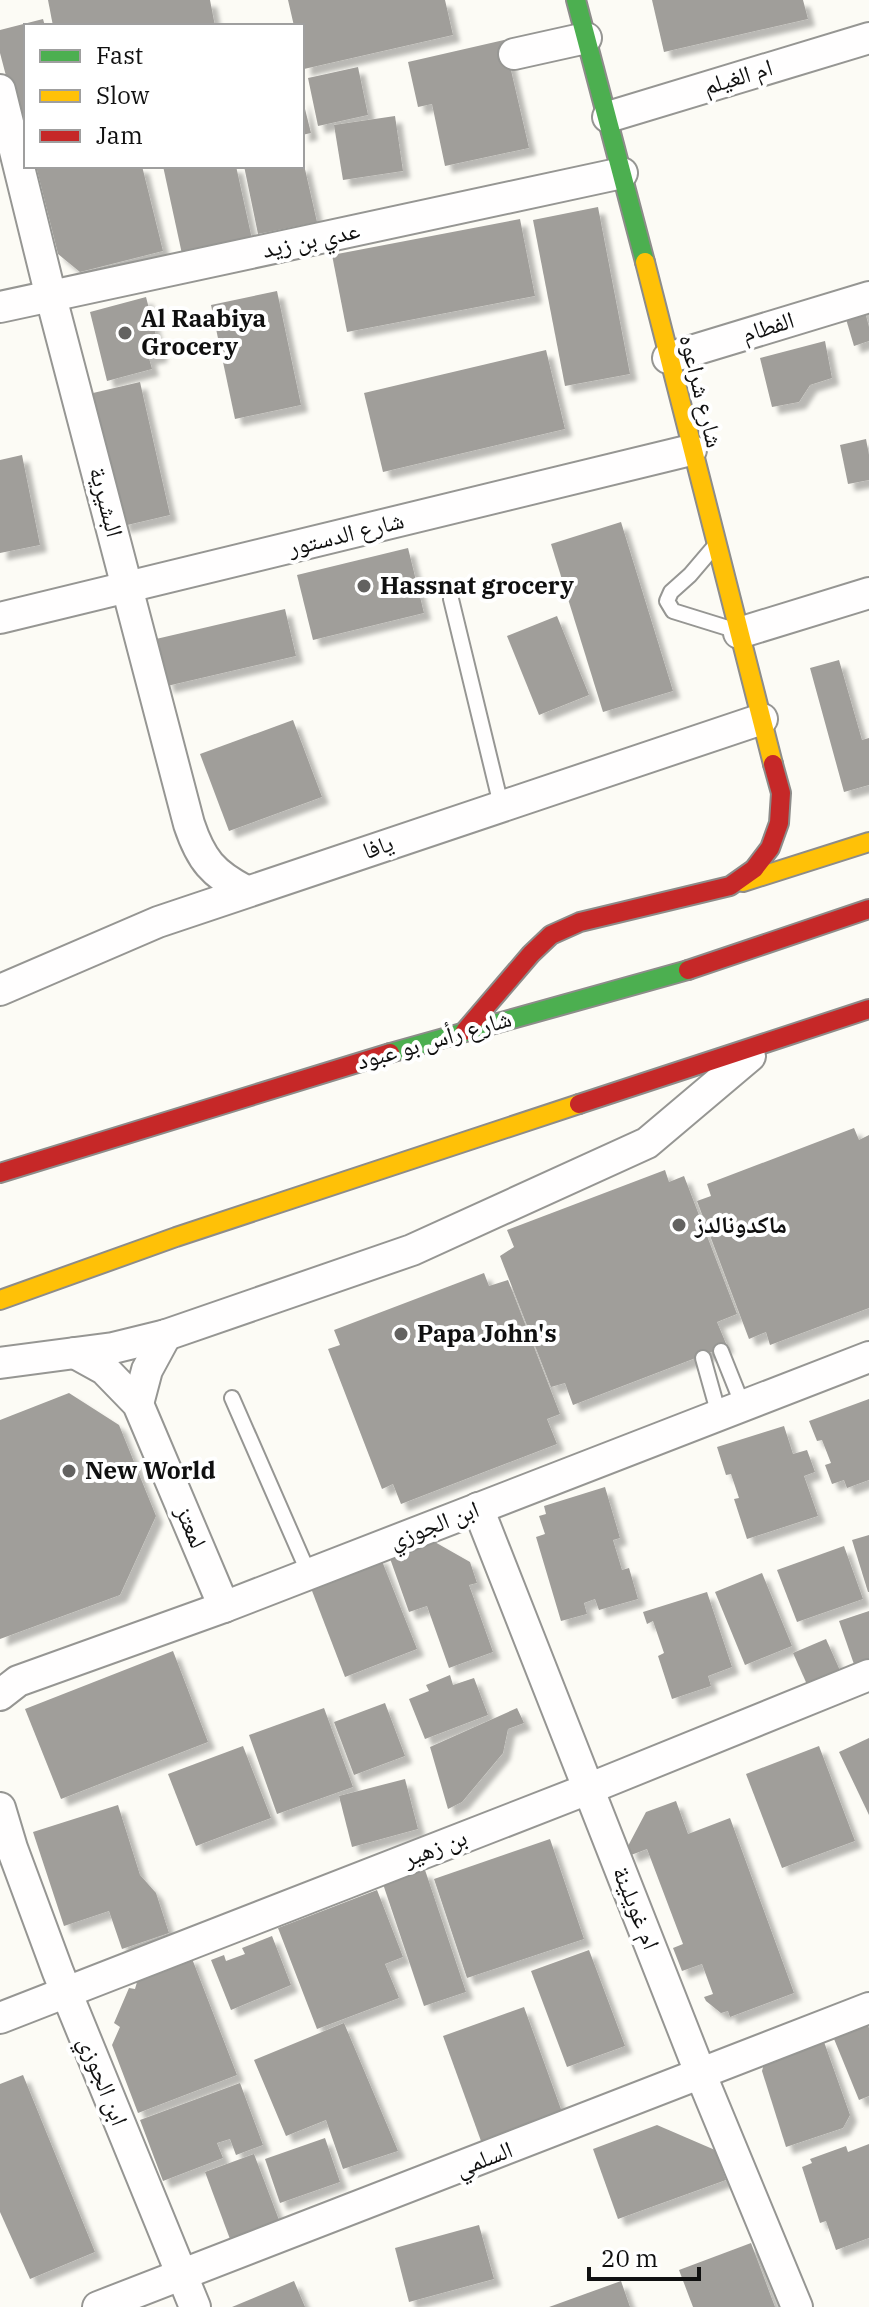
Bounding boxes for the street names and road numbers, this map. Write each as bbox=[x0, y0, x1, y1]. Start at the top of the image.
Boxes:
street label: ام الغيلم bbox=[699, 50, 777, 103]
street label: عدي بن زيد bbox=[259, 213, 363, 269]
street label: الفطام bbox=[738, 303, 798, 350]
street label: شارع شراعوه bbox=[672, 331, 731, 451]
street label: البشيرية bbox=[82, 463, 132, 540]
street label: شارع الدستور bbox=[284, 503, 407, 563]
street label: يافا bbox=[358, 826, 397, 866]
street label: شارع رأس بو عبود bbox=[353, 1002, 515, 1076]
street label: ابن الجوزي bbox=[384, 1492, 485, 1560]
street label: لمعتز bbox=[168, 1500, 215, 1553]
street label: بن زهير bbox=[397, 1820, 471, 1874]
street label: ام غويلينة bbox=[605, 1861, 668, 1954]
street label: ابن الجوزي bbox=[68, 2031, 136, 2132]
street label: السلمي bbox=[450, 2133, 518, 2187]

